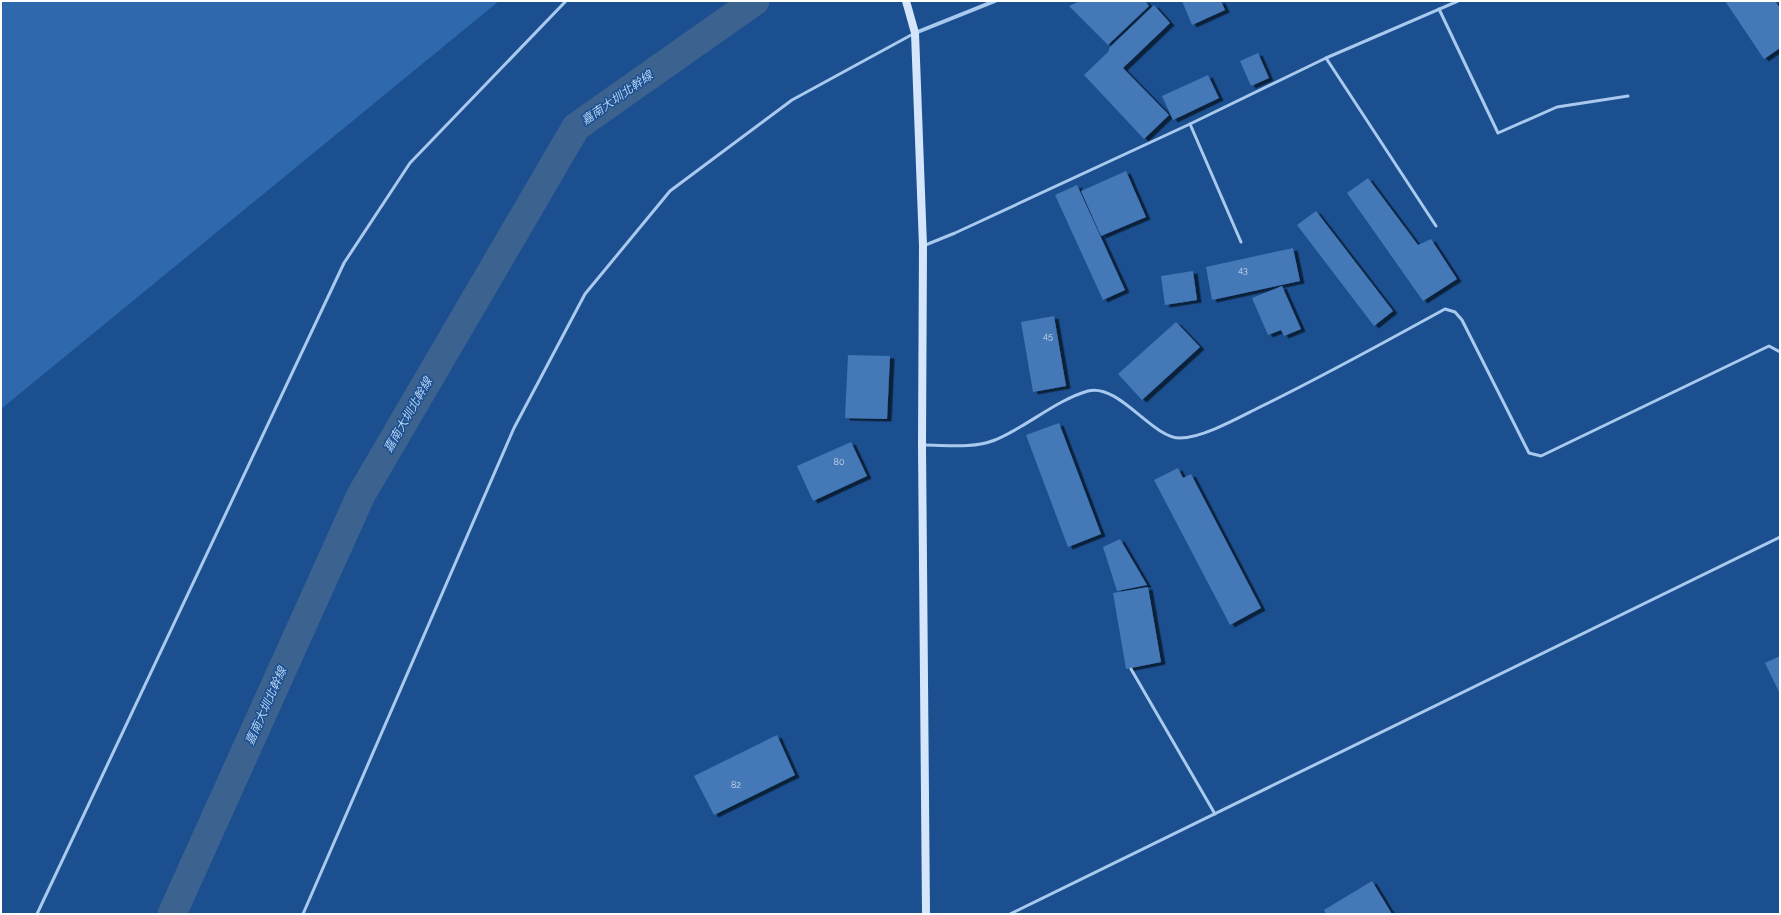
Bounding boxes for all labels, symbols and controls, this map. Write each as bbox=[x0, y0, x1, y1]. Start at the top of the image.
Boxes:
water label: 嘉南大圳北幹線 bbox=[579, 67, 657, 128]
house number: 43 bbox=[1238, 265, 1248, 275]
house number: 45 bbox=[1043, 331, 1053, 341]
water label: 嘉南大圳北幹線 bbox=[381, 373, 436, 455]
house number: 80 bbox=[834, 457, 845, 467]
water label: 嘉南大圳北幹線 bbox=[243, 663, 290, 747]
house number: 82 bbox=[731, 780, 741, 790]

